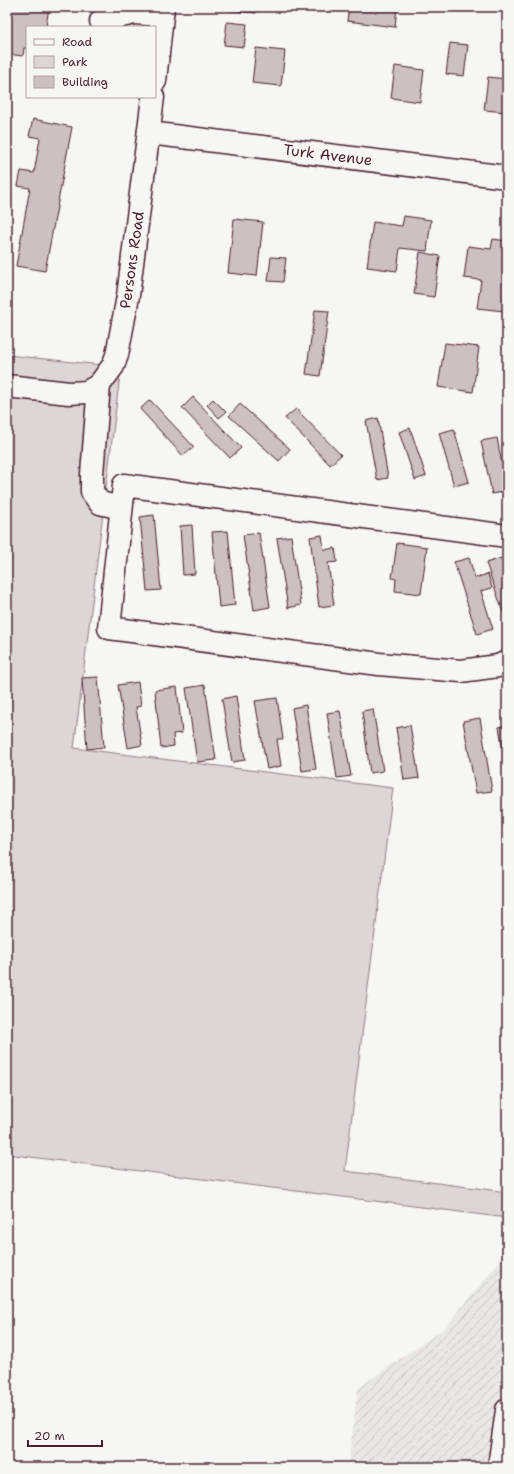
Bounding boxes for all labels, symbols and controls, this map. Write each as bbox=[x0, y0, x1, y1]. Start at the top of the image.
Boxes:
legend bbox=[26, 26, 156, 98]
text: Road bbox=[62, 34, 93, 50]
text: Park bbox=[62, 54, 88, 70]
text: Building bbox=[62, 74, 108, 90]
street label: Turk Avenue bbox=[282, 140, 374, 170]
street label: Persons Road bbox=[115, 209, 149, 310]
scale bar bbox=[28, 1422, 102, 1448]
text: 20 m bbox=[34, 1428, 65, 1444]

